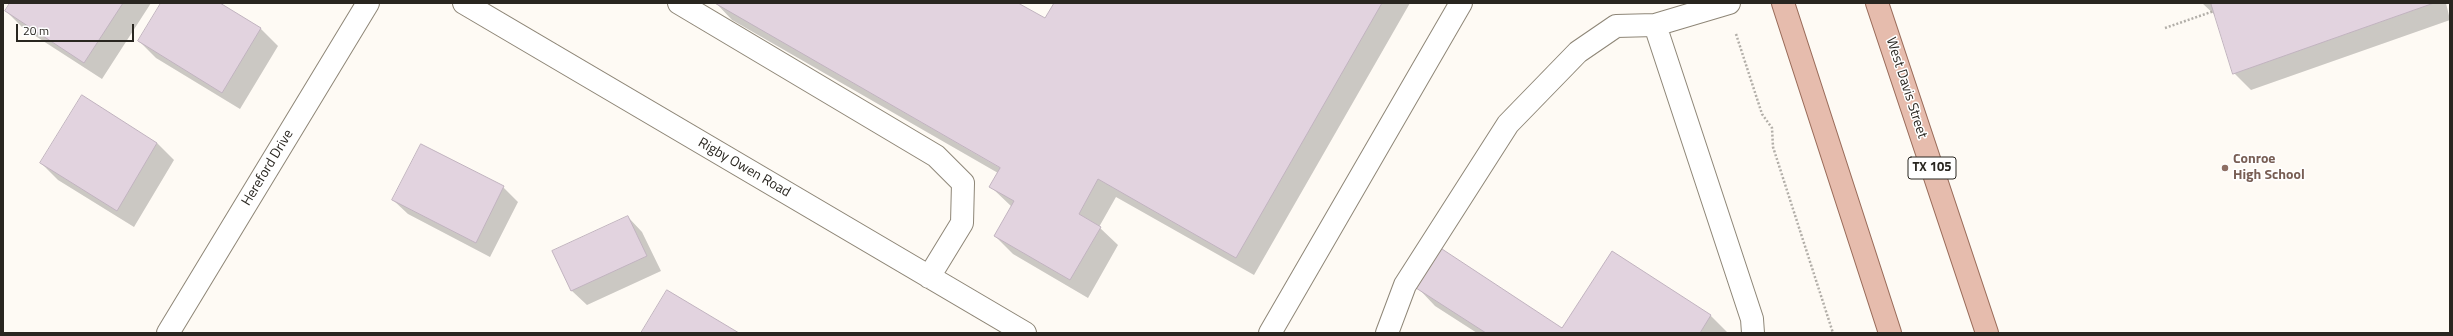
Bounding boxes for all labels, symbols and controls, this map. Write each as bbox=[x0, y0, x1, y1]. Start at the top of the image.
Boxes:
scale bar bbox=[18, 16, 136, 42]
text: 20 m bbox=[23, 21, 49, 40]
street label: West Davis Street bbox=[1882, 35, 1930, 141]
street label: Hereford Drive bbox=[239, 127, 297, 209]
street label: Rigby Owen Road bbox=[695, 135, 793, 201]
place label: Conroe High School bbox=[2233, 152, 2305, 184]
road number: TX 105 bbox=[1908, 157, 1956, 179]
marker: Conroe High School bbox=[2220, 163, 2230, 173]

